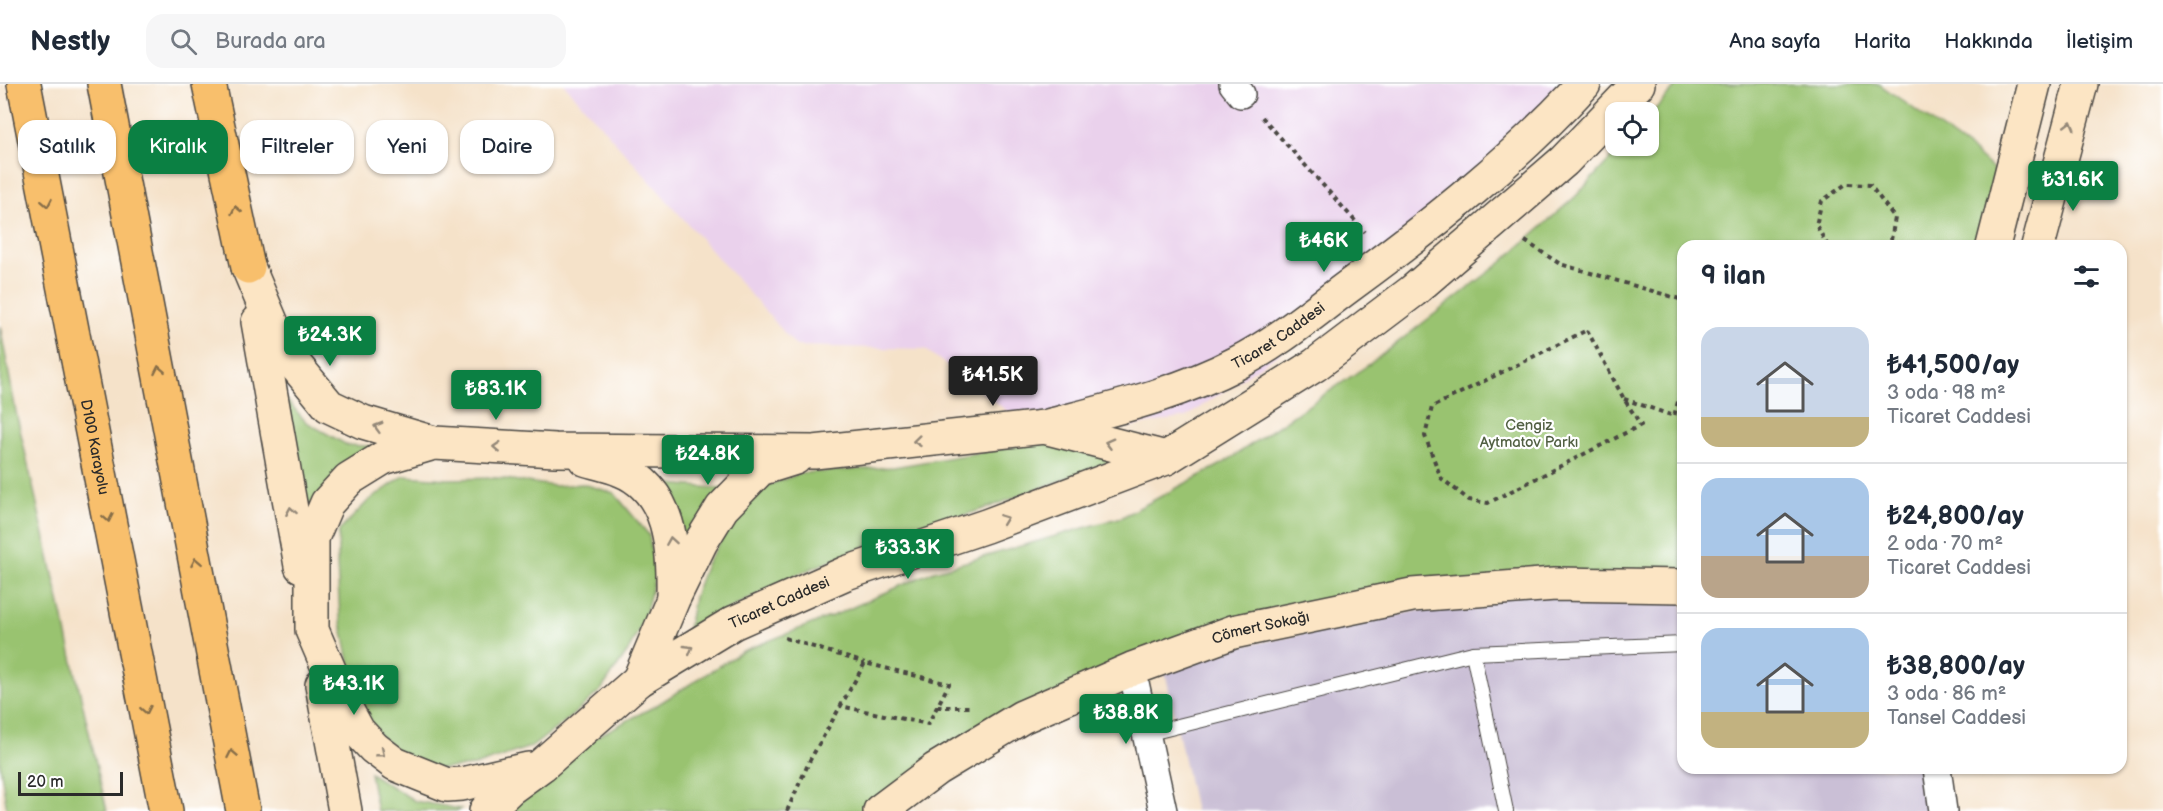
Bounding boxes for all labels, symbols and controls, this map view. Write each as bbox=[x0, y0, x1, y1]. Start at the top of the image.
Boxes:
search box bbox=[146, 14, 566, 68]
text: Nestly bbox=[30, 25, 110, 58]
icon: search bbox=[167, 25, 200, 58]
text: Burada ara bbox=[215, 28, 326, 55]
text: Ana sayfa bbox=[1729, 29, 1821, 54]
text: Harita bbox=[1854, 29, 1911, 54]
text: Hakkında bbox=[1944, 29, 2033, 54]
text: İletişim bbox=[2066, 29, 2133, 54]
map controls bbox=[1605, 102, 1659, 156]
button: locate bbox=[1605, 102, 1659, 156]
chip: Satılık bbox=[18, 120, 116, 174]
chip: Kiralık bbox=[128, 120, 228, 174]
chip: Filtreler bbox=[240, 120, 354, 174]
chip: Yeni bbox=[366, 120, 448, 174]
chip: Daire bbox=[460, 120, 554, 174]
one-way arrow bbox=[2062, 120, 2075, 130]
pin: ₺31.6K bbox=[2024, 161, 2122, 212]
text: ₺31.6K bbox=[2042, 168, 2104, 192]
one-way arrow bbox=[40, 198, 53, 208]
one-way arrow bbox=[230, 205, 243, 215]
pin: ₺46K bbox=[1288, 222, 1360, 273]
text: ₺46K bbox=[1300, 229, 1348, 253]
icon: filters bbox=[2070, 260, 2103, 293]
text: 9 ilan bbox=[1701, 261, 1766, 292]
street label: Ticaret Caddesi bbox=[1229, 299, 1329, 374]
pin: ₺24.3K bbox=[281, 316, 379, 367]
text: ₺24.3K bbox=[298, 323, 362, 347]
text: ₺41,500/ay bbox=[1887, 350, 2019, 381]
icon: home bbox=[1749, 351, 1821, 423]
pin: ₺41.5K bbox=[944, 356, 1042, 407]
text: ₺41.5K bbox=[963, 363, 1023, 387]
one-way arrow bbox=[153, 366, 166, 376]
pin: ₺83.1K bbox=[447, 370, 545, 421]
text: ₺83.1K bbox=[465, 377, 527, 401]
text: 3 oda · 98 m² bbox=[1887, 381, 2006, 405]
street label: D100 Karayolu bbox=[76, 398, 113, 497]
text: Ticaret Caddesi bbox=[1887, 405, 2031, 429]
park label: Cengiz Aytmatov Parkı bbox=[1480, 416, 1578, 452]
one-way arrow bbox=[373, 422, 384, 434]
one-way arrow bbox=[912, 434, 922, 447]
pin: ₺24.8K bbox=[659, 435, 757, 486]
one-way arrow bbox=[1104, 438, 1114, 451]
one-way arrow bbox=[492, 440, 501, 453]
text: ₺24.8K bbox=[676, 442, 740, 466]
text: ₺24,800/ay bbox=[1887, 501, 2024, 532]
icon: home bbox=[1749, 502, 1821, 574]
one-way arrow bbox=[285, 506, 298, 516]
one-way arrow bbox=[101, 513, 114, 523]
one-way arrow bbox=[998, 514, 1009, 527]
pin: ₺33.3K bbox=[859, 529, 957, 580]
text: 2 oda · 70 m² bbox=[1887, 532, 2003, 556]
one-way arrow bbox=[665, 536, 677, 546]
text: ₺33.3K bbox=[876, 536, 940, 560]
text: Ticaret Caddesi bbox=[1887, 556, 2031, 580]
one-way arrow bbox=[190, 557, 202, 567]
street label: Ticaret Caddesi bbox=[726, 572, 833, 634]
street label: Cömert Sokağı bbox=[1209, 607, 1311, 649]
one-way arrow bbox=[683, 645, 693, 657]
text: ₺38,800/ay bbox=[1887, 651, 2025, 682]
icon: home bbox=[1749, 652, 1821, 724]
pin: ₺43.1K bbox=[305, 665, 403, 716]
text: ₺43.1K bbox=[323, 672, 385, 696]
text: 3 oda · 86 m² bbox=[1887, 682, 2006, 706]
pin: ₺38.8K bbox=[1077, 694, 1175, 745]
text: ₺38.8K bbox=[1093, 701, 1159, 725]
one-way arrow bbox=[139, 704, 152, 714]
text: Tansel Caddesi bbox=[1887, 706, 2026, 730]
one-way arrow bbox=[374, 746, 385, 757]
one-way arrow bbox=[226, 749, 239, 759]
scale bar bbox=[18, 769, 123, 796]
text: 20 m bbox=[27, 773, 63, 792]

